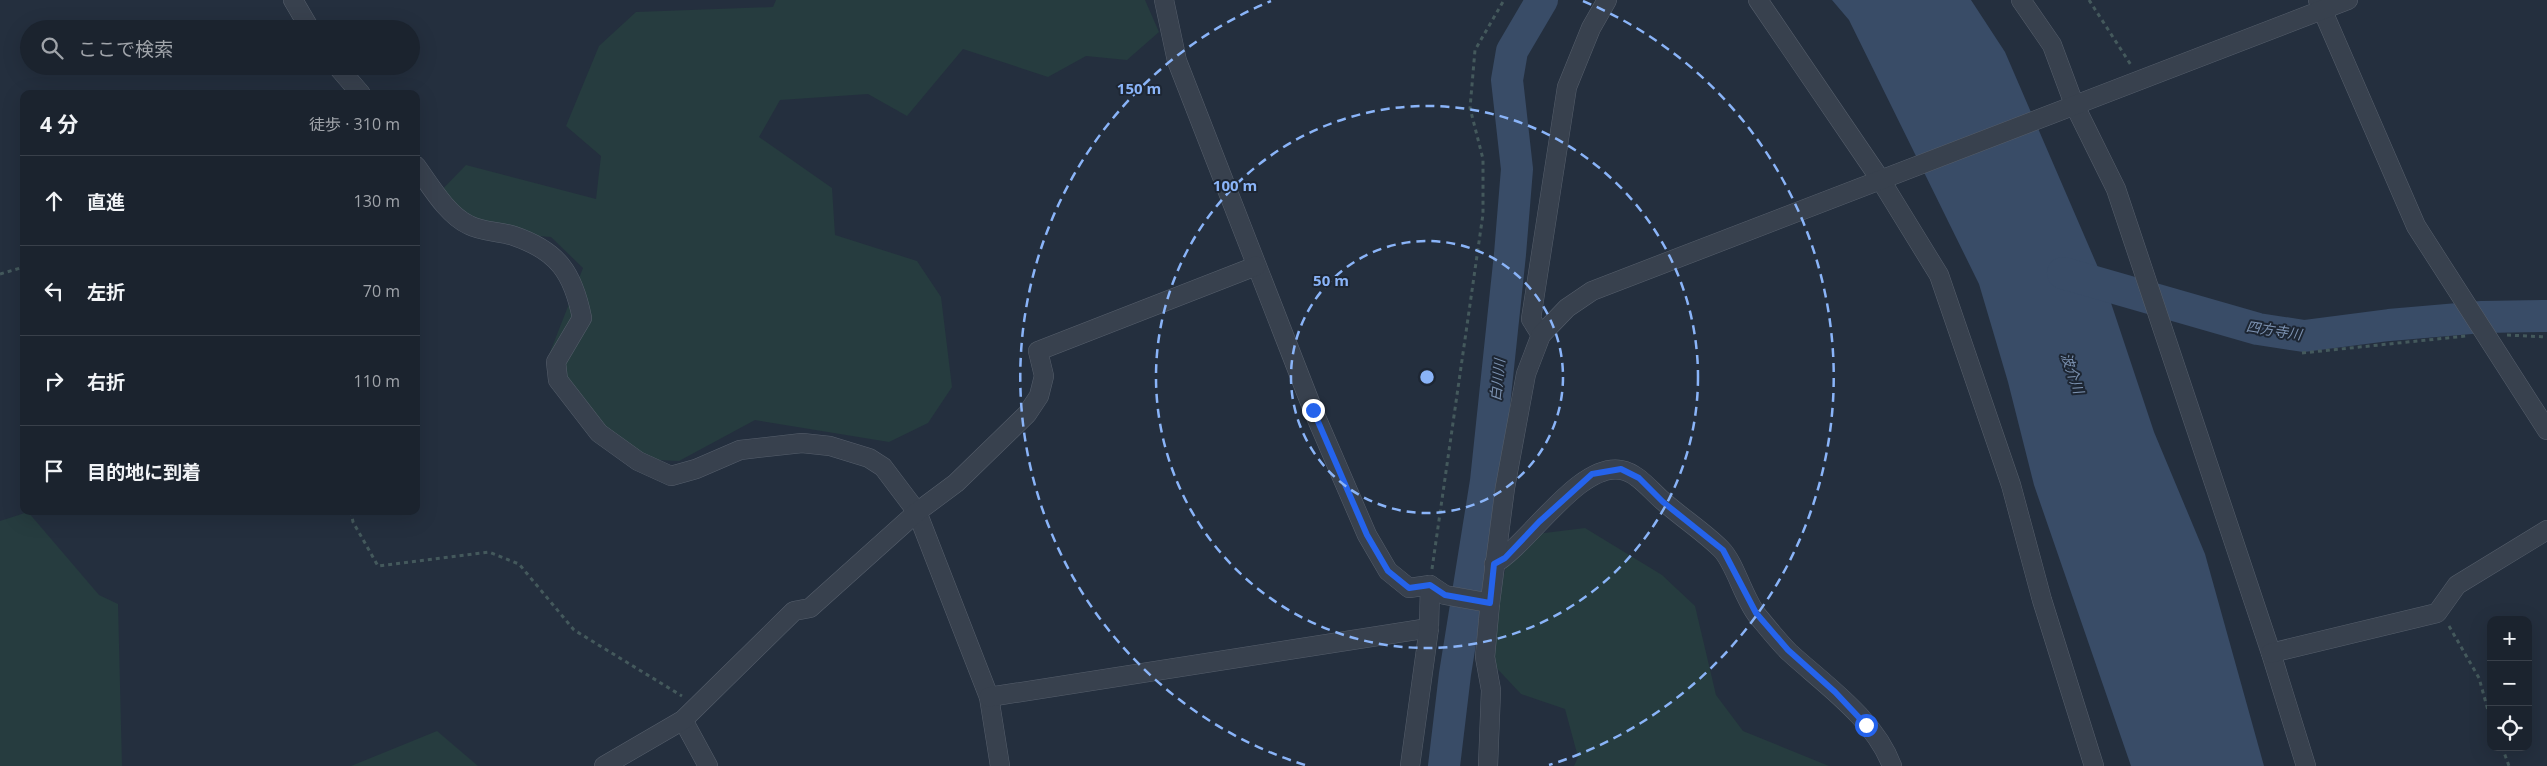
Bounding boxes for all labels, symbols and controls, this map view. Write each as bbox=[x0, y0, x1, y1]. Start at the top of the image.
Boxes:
search box bbox=[20, 20, 420, 75]
icon: search bbox=[38, 34, 66, 62]
text: ここで検索 bbox=[78, 36, 173, 62]
text: 150 m bbox=[1117, 78, 1161, 98]
text: 4 分 bbox=[40, 110, 78, 138]
text: 徒歩 · 310 m bbox=[309, 113, 400, 135]
text: 100 m bbox=[1213, 175, 1257, 195]
icon: ahead bbox=[40, 187, 68, 215]
text: 直進 bbox=[87, 189, 125, 215]
text: 130 m bbox=[354, 190, 400, 212]
text: 50 m bbox=[1313, 270, 1349, 290]
icon: left bbox=[40, 277, 68, 305]
text: 左折 bbox=[87, 279, 125, 305]
text: 70 m bbox=[363, 280, 400, 302]
water label: 四方寺川 bbox=[2245, 316, 2305, 344]
water label: 波介川 bbox=[2057, 350, 2089, 398]
water label: 白川川 bbox=[1485, 356, 1509, 402]
icon: right bbox=[40, 367, 68, 395]
centre of rings bbox=[1418, 368, 1436, 386]
text: 右折 bbox=[87, 369, 125, 395]
text: 110 m bbox=[354, 370, 400, 392]
route end bbox=[1302, 399, 1325, 422]
icon: arrive bbox=[40, 457, 68, 485]
text: 目的地に到着 bbox=[87, 459, 201, 485]
map controls bbox=[2487, 616, 2532, 751]
button: + bbox=[2487, 616, 2532, 661]
button: − bbox=[2487, 661, 2532, 706]
button: locate bbox=[2487, 706, 2532, 751]
route start bbox=[1855, 714, 1878, 737]

